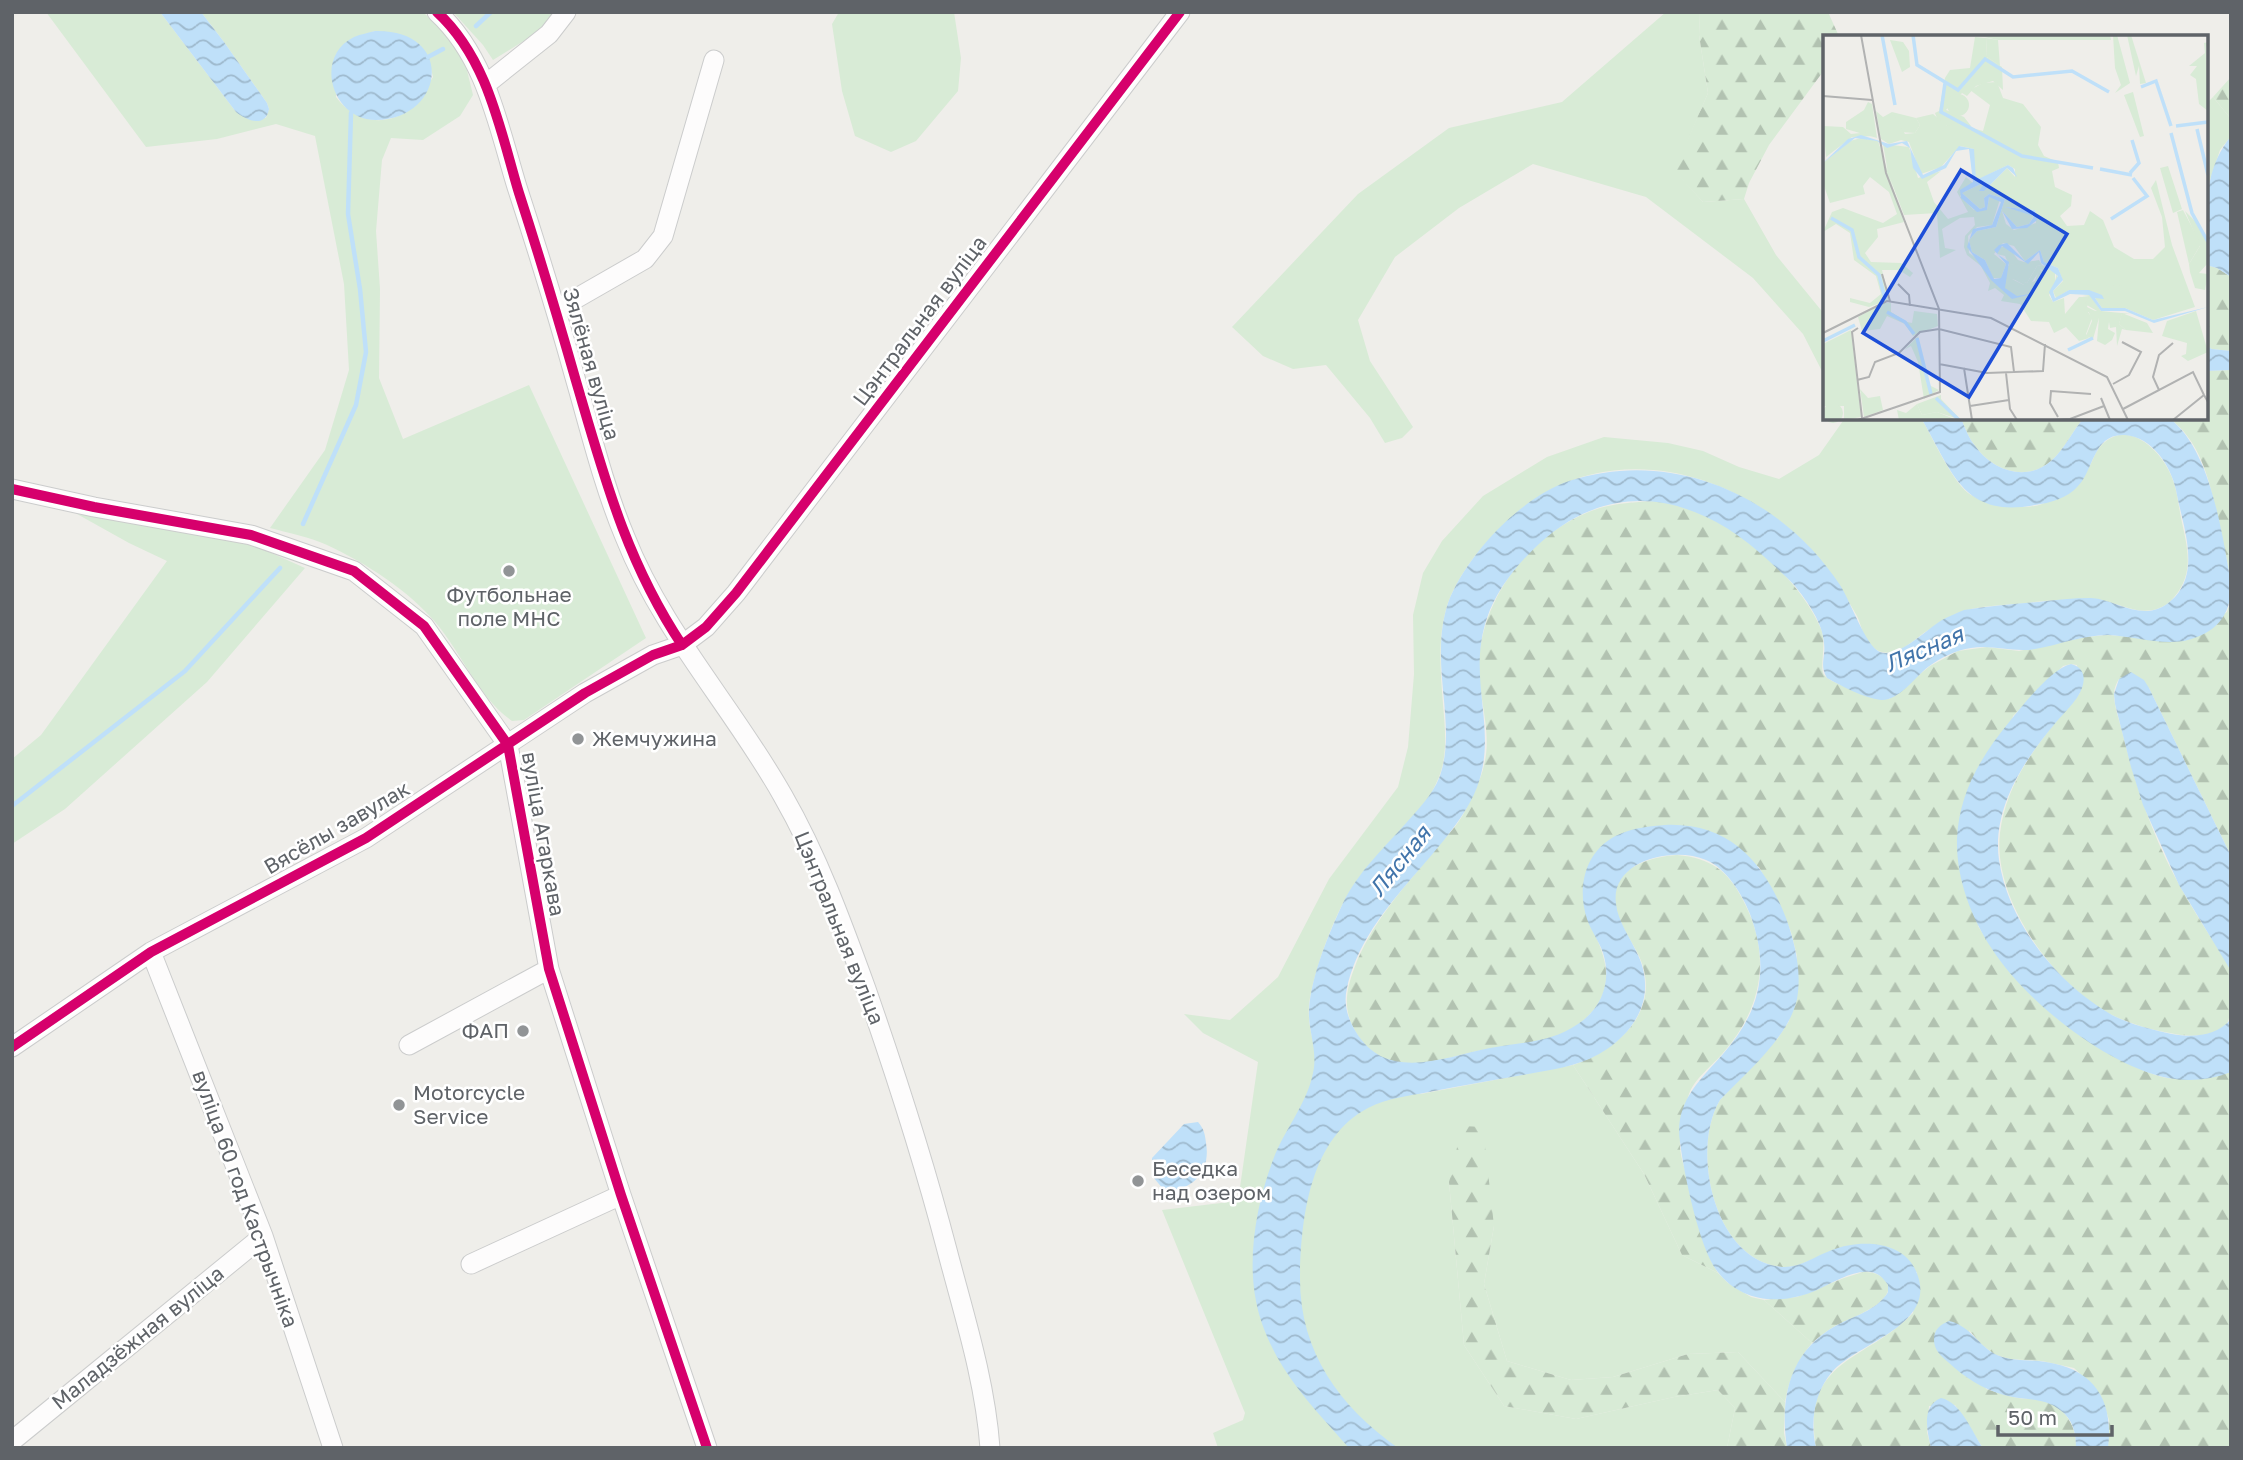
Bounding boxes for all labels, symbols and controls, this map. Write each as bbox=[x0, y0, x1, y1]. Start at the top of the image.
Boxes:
inset map bbox=[1823, 35, 2208, 420]
street label: Цэнтральная вуліца bbox=[847, 230, 992, 411]
street label: Зялёная вуліца bbox=[558, 285, 626, 443]
marker: Футбольнае поле МНС bbox=[501, 563, 517, 579]
place label: Футбольнае поле МНС bbox=[446, 581, 572, 631]
water label: Лясная bbox=[1880, 618, 1969, 677]
place label: Жемчужина bbox=[592, 725, 717, 751]
marker: Жемчужина bbox=[570, 731, 586, 747]
street label: вуліца Агаркава bbox=[517, 750, 571, 918]
street label: Вясёлы завулак bbox=[259, 775, 414, 879]
water label: Лясная bbox=[1362, 818, 1437, 901]
street label: Цэнтральная вуліца bbox=[789, 827, 891, 1028]
place label: ФАП bbox=[462, 1017, 509, 1043]
marker: ФАП bbox=[515, 1023, 531, 1039]
street label: вуліца 60 год Кастрычніка bbox=[187, 1066, 305, 1331]
place label: Motorcycle Service bbox=[413, 1079, 525, 1129]
marker: Motorcycle Service bbox=[391, 1097, 407, 1113]
place label: Беседка над озером bbox=[1152, 1155, 1271, 1205]
marker: Беседка над озером bbox=[1130, 1173, 1146, 1189]
street label: Маладзёжная вуліца bbox=[46, 1260, 229, 1415]
scale bar bbox=[1998, 1394, 2112, 1438]
text: 50 m bbox=[2008, 1404, 2057, 1430]

